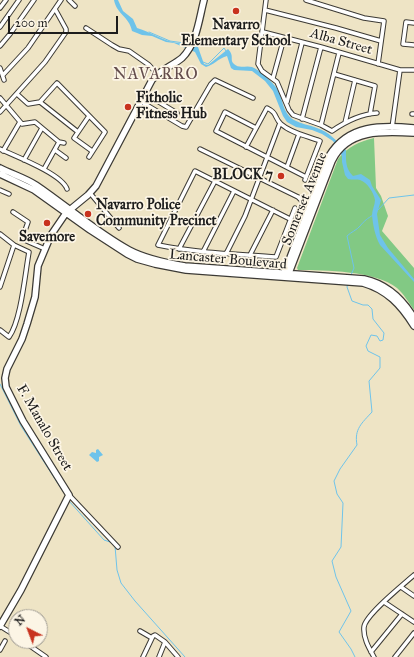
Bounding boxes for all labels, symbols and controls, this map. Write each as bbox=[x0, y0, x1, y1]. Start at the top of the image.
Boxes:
marker: Navarro Elementary School bbox=[231, 6, 241, 16]
scale bar bbox=[10, 8, 120, 34]
text: 200 m bbox=[15, 16, 48, 30]
place label: Navarro Elementary School bbox=[181, 18, 291, 50]
street label: Alba Street bbox=[308, 25, 374, 59]
district label: NAVARRO bbox=[113, 65, 199, 85]
place label: Fitholic Fitness Hub bbox=[136, 91, 207, 124]
marker: Fitholic Fitness Hub bbox=[123, 102, 133, 112]
street label: Somerset Avenue bbox=[279, 150, 331, 248]
place label: BLOCK 7 bbox=[213, 168, 273, 184]
marker: BLOCK 7 bbox=[276, 171, 286, 181]
place label: Navarro Police Community Precinct bbox=[96, 198, 217, 230]
marker: Navarro Police Community Precinct bbox=[83, 209, 93, 219]
marker: Savemore bbox=[42, 218, 52, 228]
place label: Savemore bbox=[19, 230, 75, 246]
street label: Lancaster Boulevard bbox=[168, 246, 288, 274]
street label: F. Manalo Street bbox=[13, 382, 75, 474]
north arrow bbox=[8, 609, 48, 649]
text: N bbox=[12, 612, 28, 628]

